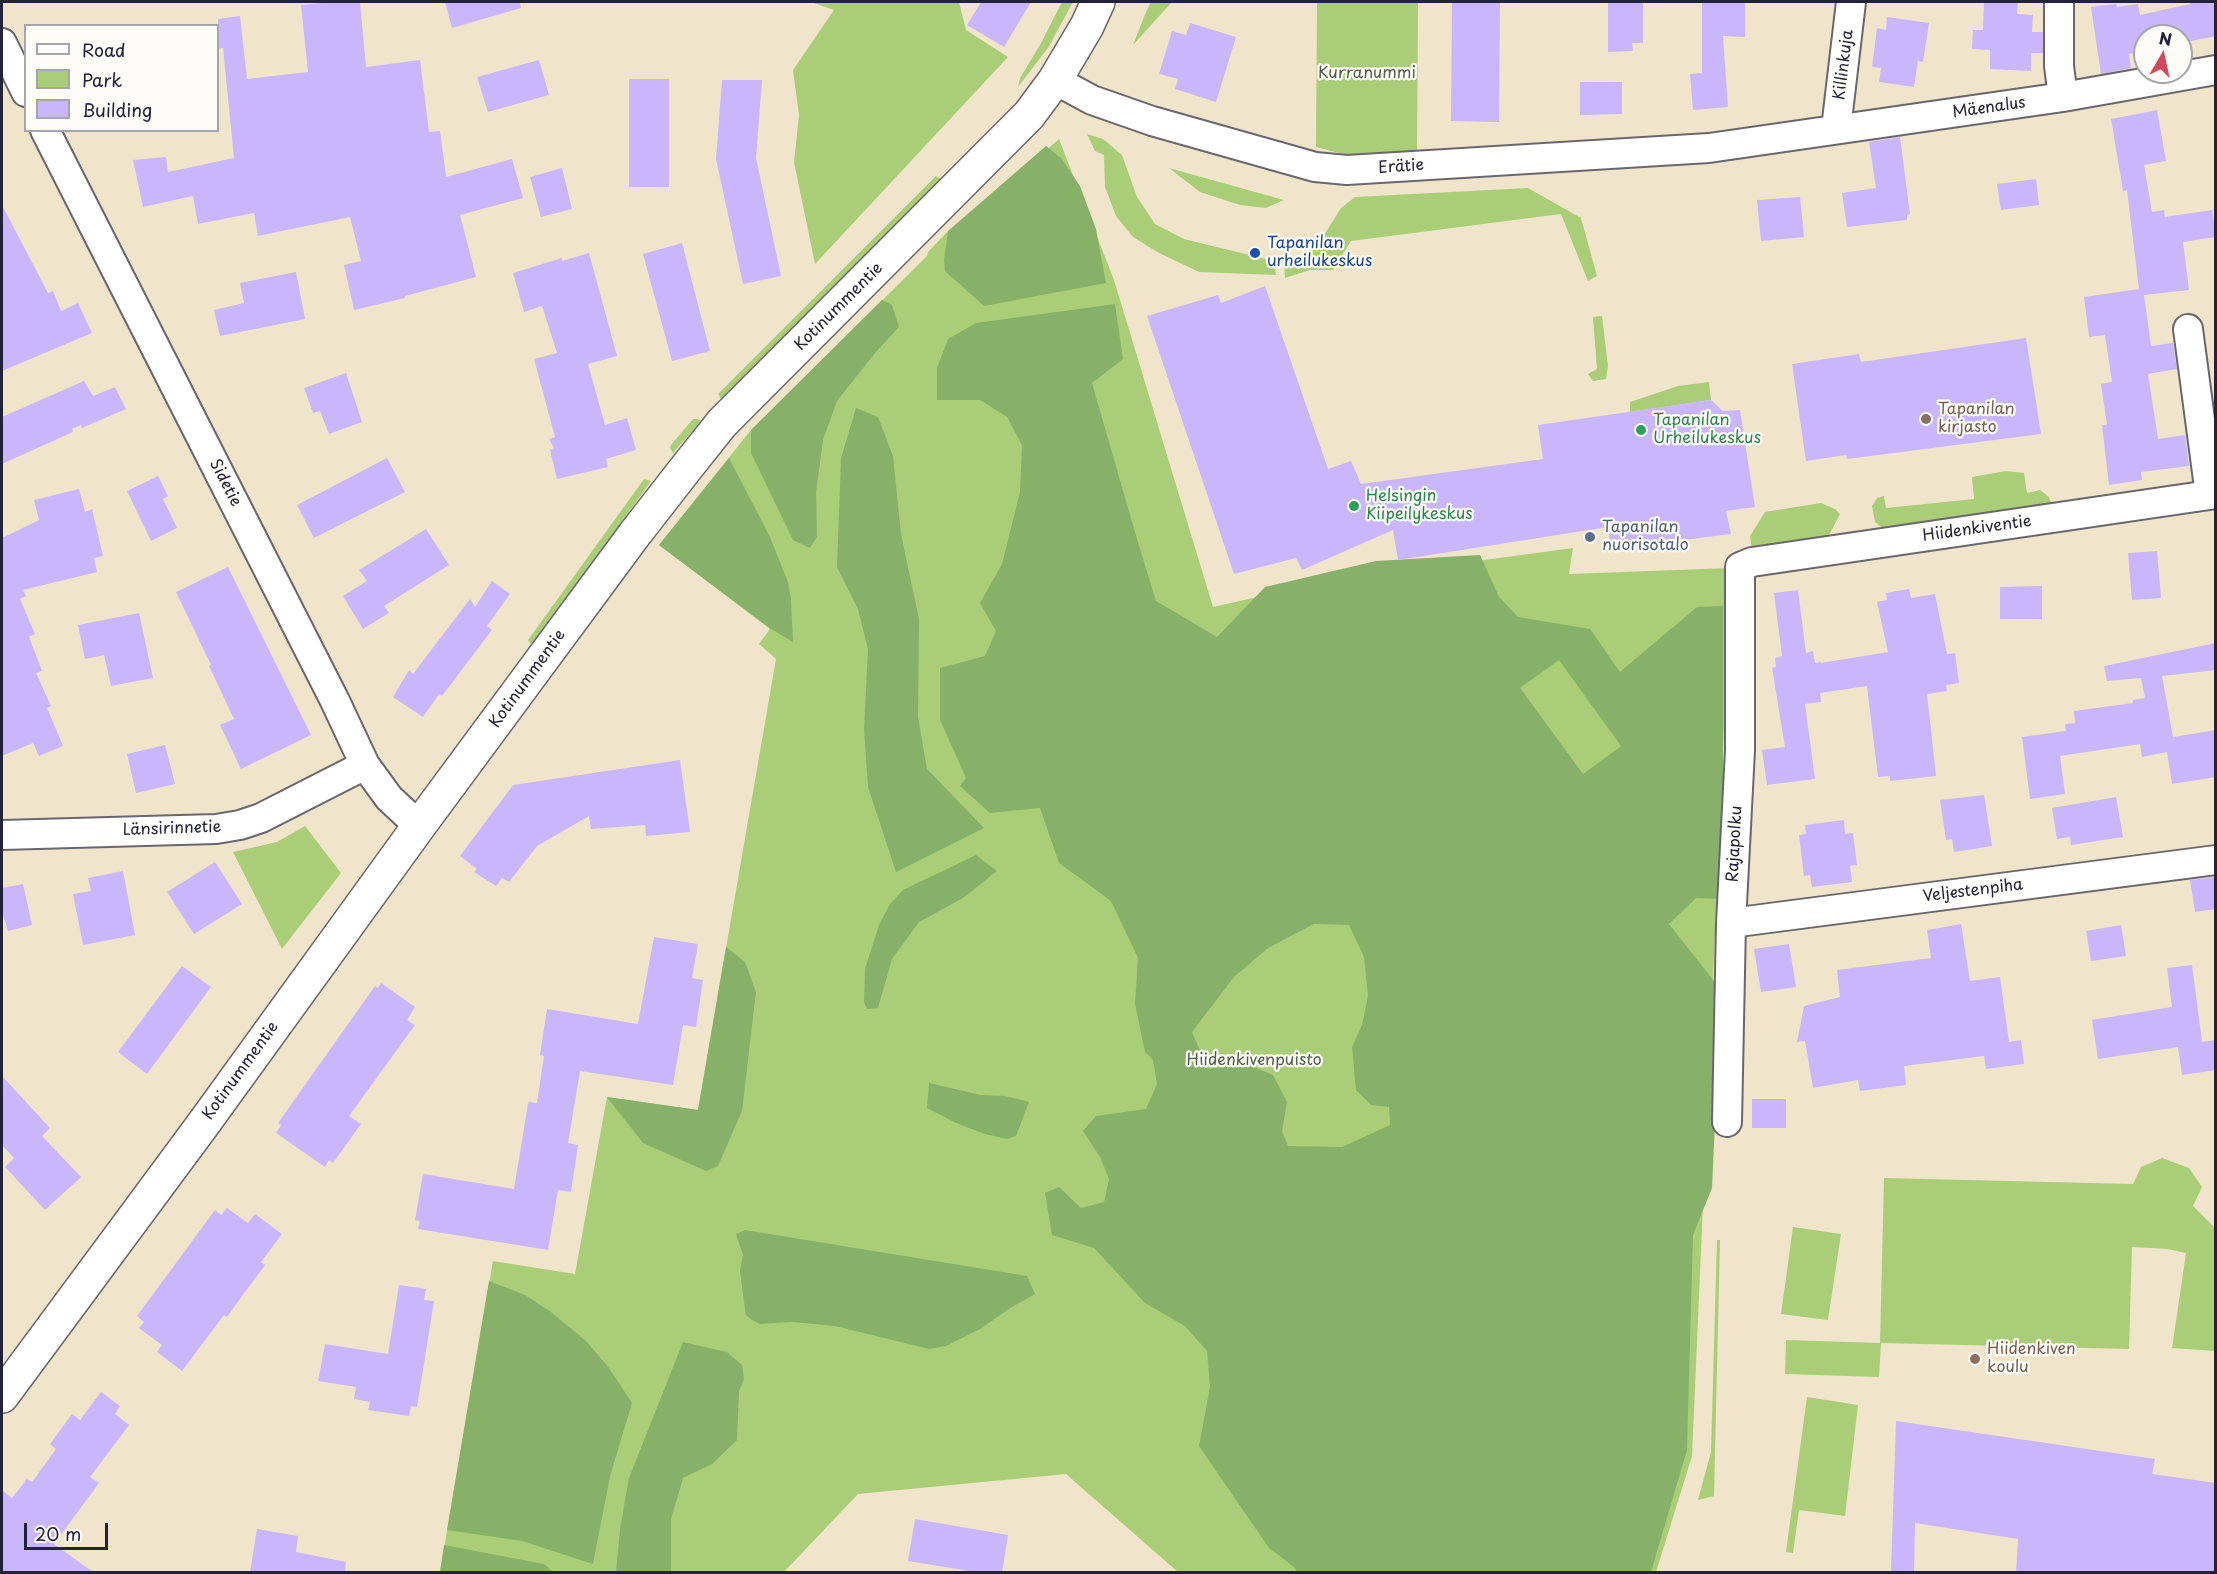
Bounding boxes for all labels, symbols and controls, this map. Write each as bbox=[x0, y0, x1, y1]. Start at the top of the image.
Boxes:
legend bbox=[24, 24, 219, 132]
north arrow bbox=[2133, 24, 2193, 84]
text: N bbox=[2157, 25, 2174, 51]
street label: Killinkuja bbox=[1830, 29, 1858, 101]
text: Road bbox=[82, 36, 126, 63]
park label: Kurranummi bbox=[1318, 64, 1416, 84]
text: Park bbox=[82, 66, 122, 93]
street label: Mäenalus bbox=[1951, 93, 2027, 123]
text: Building bbox=[82, 96, 152, 123]
street label: Erätie bbox=[1377, 156, 1425, 178]
place label: Tapanilan urheilukeskus bbox=[1267, 234, 1372, 272]
marker: Tapanilan urheilukeskus bbox=[1248, 246, 1262, 260]
street label: Kotinummentie bbox=[791, 259, 887, 355]
place label: Tapanilan kirjasto bbox=[1938, 400, 2015, 438]
place label: Tapanilan Urheilukeskus bbox=[1653, 411, 1761, 449]
marker: Tapanilan kirjasto bbox=[1919, 412, 1933, 426]
marker: Tapanilan Urheilukeskus bbox=[1634, 423, 1648, 437]
street label: Sidetie bbox=[205, 456, 245, 510]
place label: Helsingin Kiipeilykeskus bbox=[1366, 487, 1473, 525]
marker: Helsingin Kiipeilykeskus bbox=[1347, 499, 1361, 513]
street label: Hiidenkiventie bbox=[1921, 512, 2033, 546]
place label: Tapanilan nuorisotalo bbox=[1602, 518, 1689, 556]
marker: Tapanilan nuorisotalo bbox=[1583, 530, 1597, 544]
street label: Kotinummentie bbox=[486, 626, 570, 732]
street label: Rajapolku bbox=[1723, 805, 1747, 883]
street label: Länsirinnetie bbox=[122, 818, 222, 840]
street label: Veljestenpiha bbox=[1922, 875, 2024, 907]
street label: Kotinummentie bbox=[199, 1018, 283, 1124]
park label: Hiidenkivenpuisto bbox=[1186, 1051, 1322, 1071]
place label: Hiidenkiven koulu bbox=[1987, 1340, 2076, 1378]
marker: Hiidenkiven koulu bbox=[1968, 1352, 1982, 1366]
scale bar bbox=[27, 1511, 111, 1549]
text: 20 m bbox=[35, 1520, 81, 1547]

